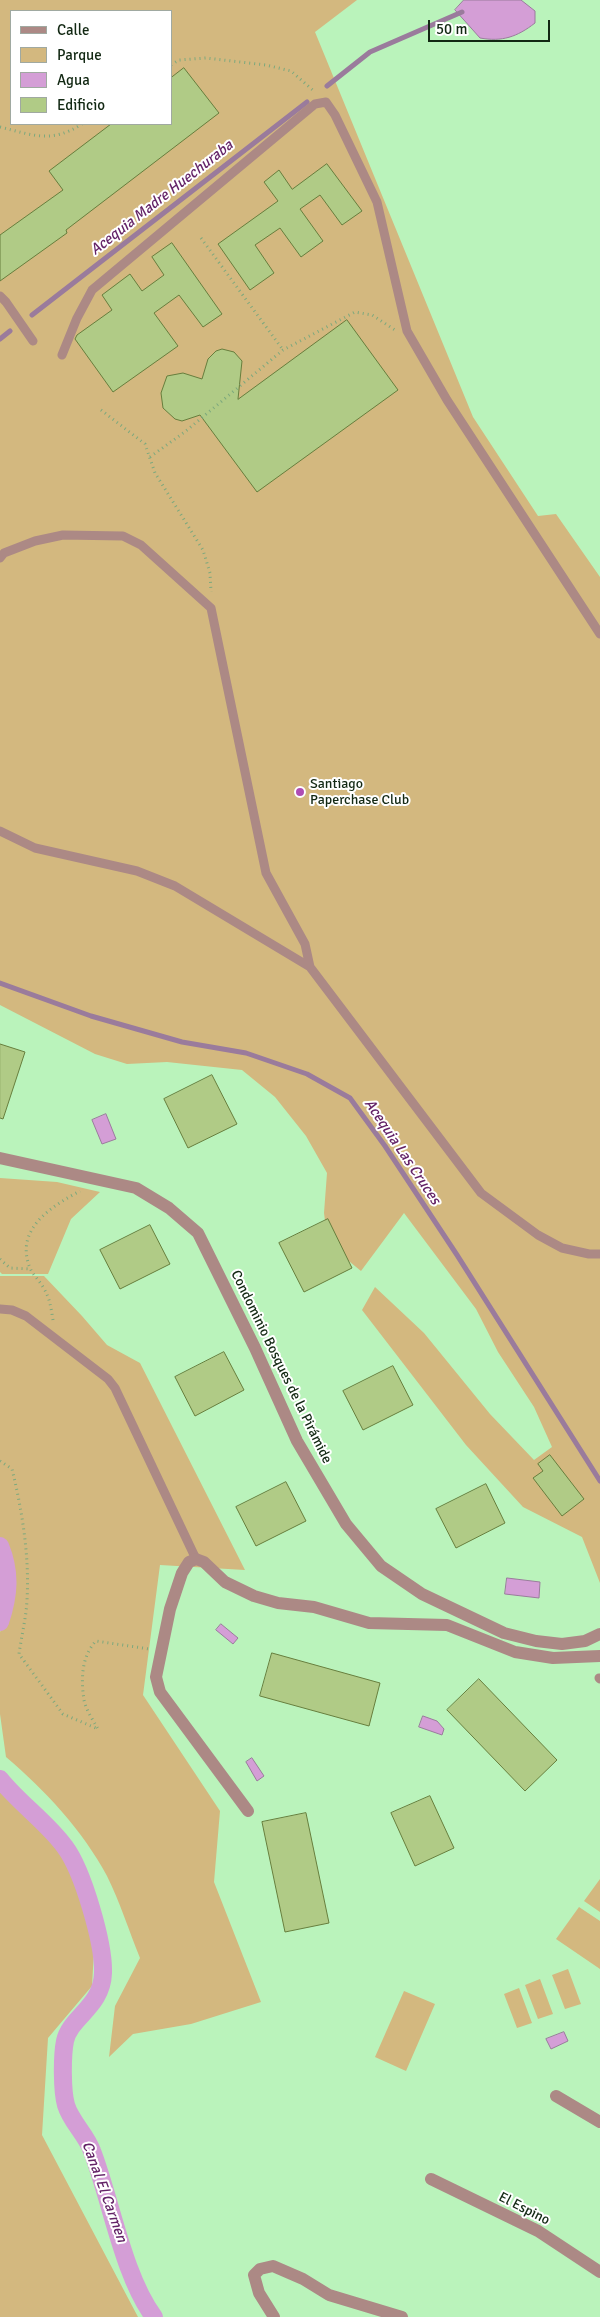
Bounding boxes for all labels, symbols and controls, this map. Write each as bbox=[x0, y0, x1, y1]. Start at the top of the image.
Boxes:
legend bbox=[10, 10, 172, 125]
scale bar bbox=[430, 10, 552, 42]
text: 50 m bbox=[436, 20, 467, 38]
text: Calle bbox=[57, 21, 90, 39]
text: Parque bbox=[57, 46, 102, 64]
text: Agua bbox=[57, 71, 90, 89]
text: Edificio bbox=[57, 96, 105, 114]
water label: Acequia Madre Huechuraba bbox=[87, 137, 237, 259]
place label: Santiago Paperchase Club bbox=[310, 776, 409, 809]
marker: Santiago Paperchase Club bbox=[294, 786, 306, 798]
water label: Acequia Las Cruces bbox=[360, 1096, 444, 1208]
street label: Condominio Bosques de la Pirámide bbox=[227, 1268, 335, 1466]
water label: Canal El Carmen bbox=[77, 2139, 131, 2245]
street label: El Espino bbox=[496, 2189, 552, 2229]

